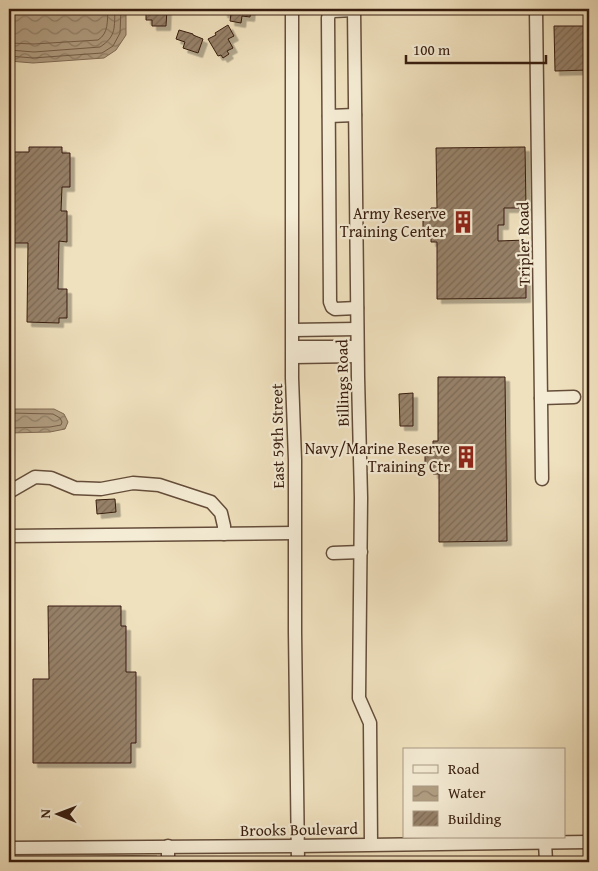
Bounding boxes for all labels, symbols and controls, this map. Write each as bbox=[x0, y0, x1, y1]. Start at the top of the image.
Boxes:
scale bar bbox=[406, 32, 546, 64]
text: 100 m bbox=[413, 39, 451, 60]
place label: Army Reserve Training Center bbox=[340, 201, 446, 243]
street label: Tripler Road bbox=[510, 201, 536, 286]
building icon: Army Reserve Training Center bbox=[450, 209, 476, 235]
street label: Billings Road bbox=[329, 339, 355, 427]
street label: East 59th Street bbox=[264, 383, 290, 489]
place label: Navy/Marine Reserve Training Ctr bbox=[305, 436, 450, 478]
building icon: Navy/Marine Reserve Training Ctr bbox=[453, 444, 479, 470]
legend bbox=[403, 748, 566, 838]
text: Road bbox=[448, 758, 479, 779]
text: Water bbox=[448, 782, 486, 803]
north arrow bbox=[32, 788, 82, 838]
text: N bbox=[35, 808, 55, 819]
text: Building bbox=[448, 808, 502, 829]
street label: Brooks Boulevard bbox=[240, 816, 359, 842]

